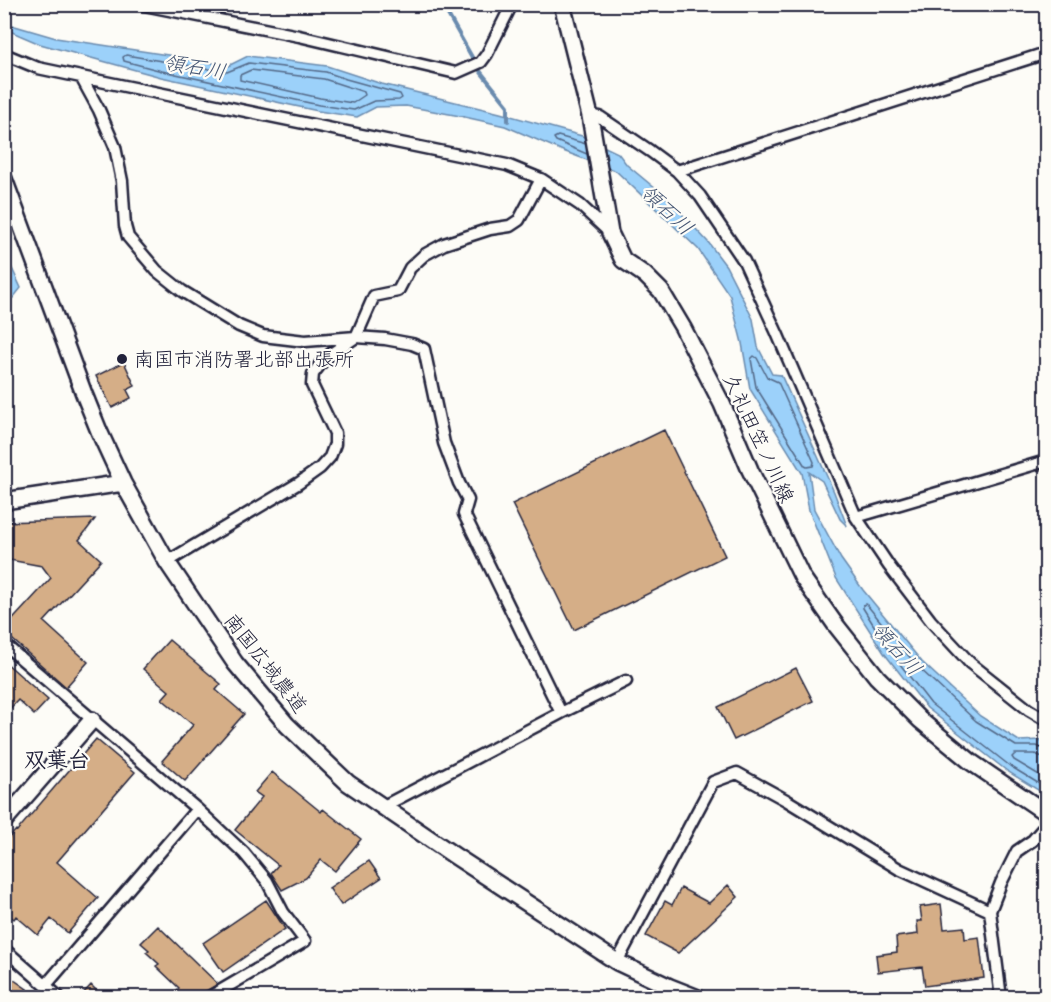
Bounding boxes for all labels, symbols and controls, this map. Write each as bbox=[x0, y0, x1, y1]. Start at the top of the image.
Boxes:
water label: 領石川 bbox=[161, 49, 228, 89]
water label: 領石川 bbox=[632, 179, 699, 244]
place label: 南国市消防署北部出張所 bbox=[134, 347, 354, 376]
marker: 南国市消防署北部出張所 bbox=[115, 352, 129, 366]
street label: 久礼田笠ノ川線 bbox=[714, 369, 799, 509]
street label: 南国広域農道 bbox=[216, 608, 312, 721]
water label: 領石川 bbox=[863, 617, 928, 684]
district label: 双葉台 bbox=[24, 746, 90, 778]

